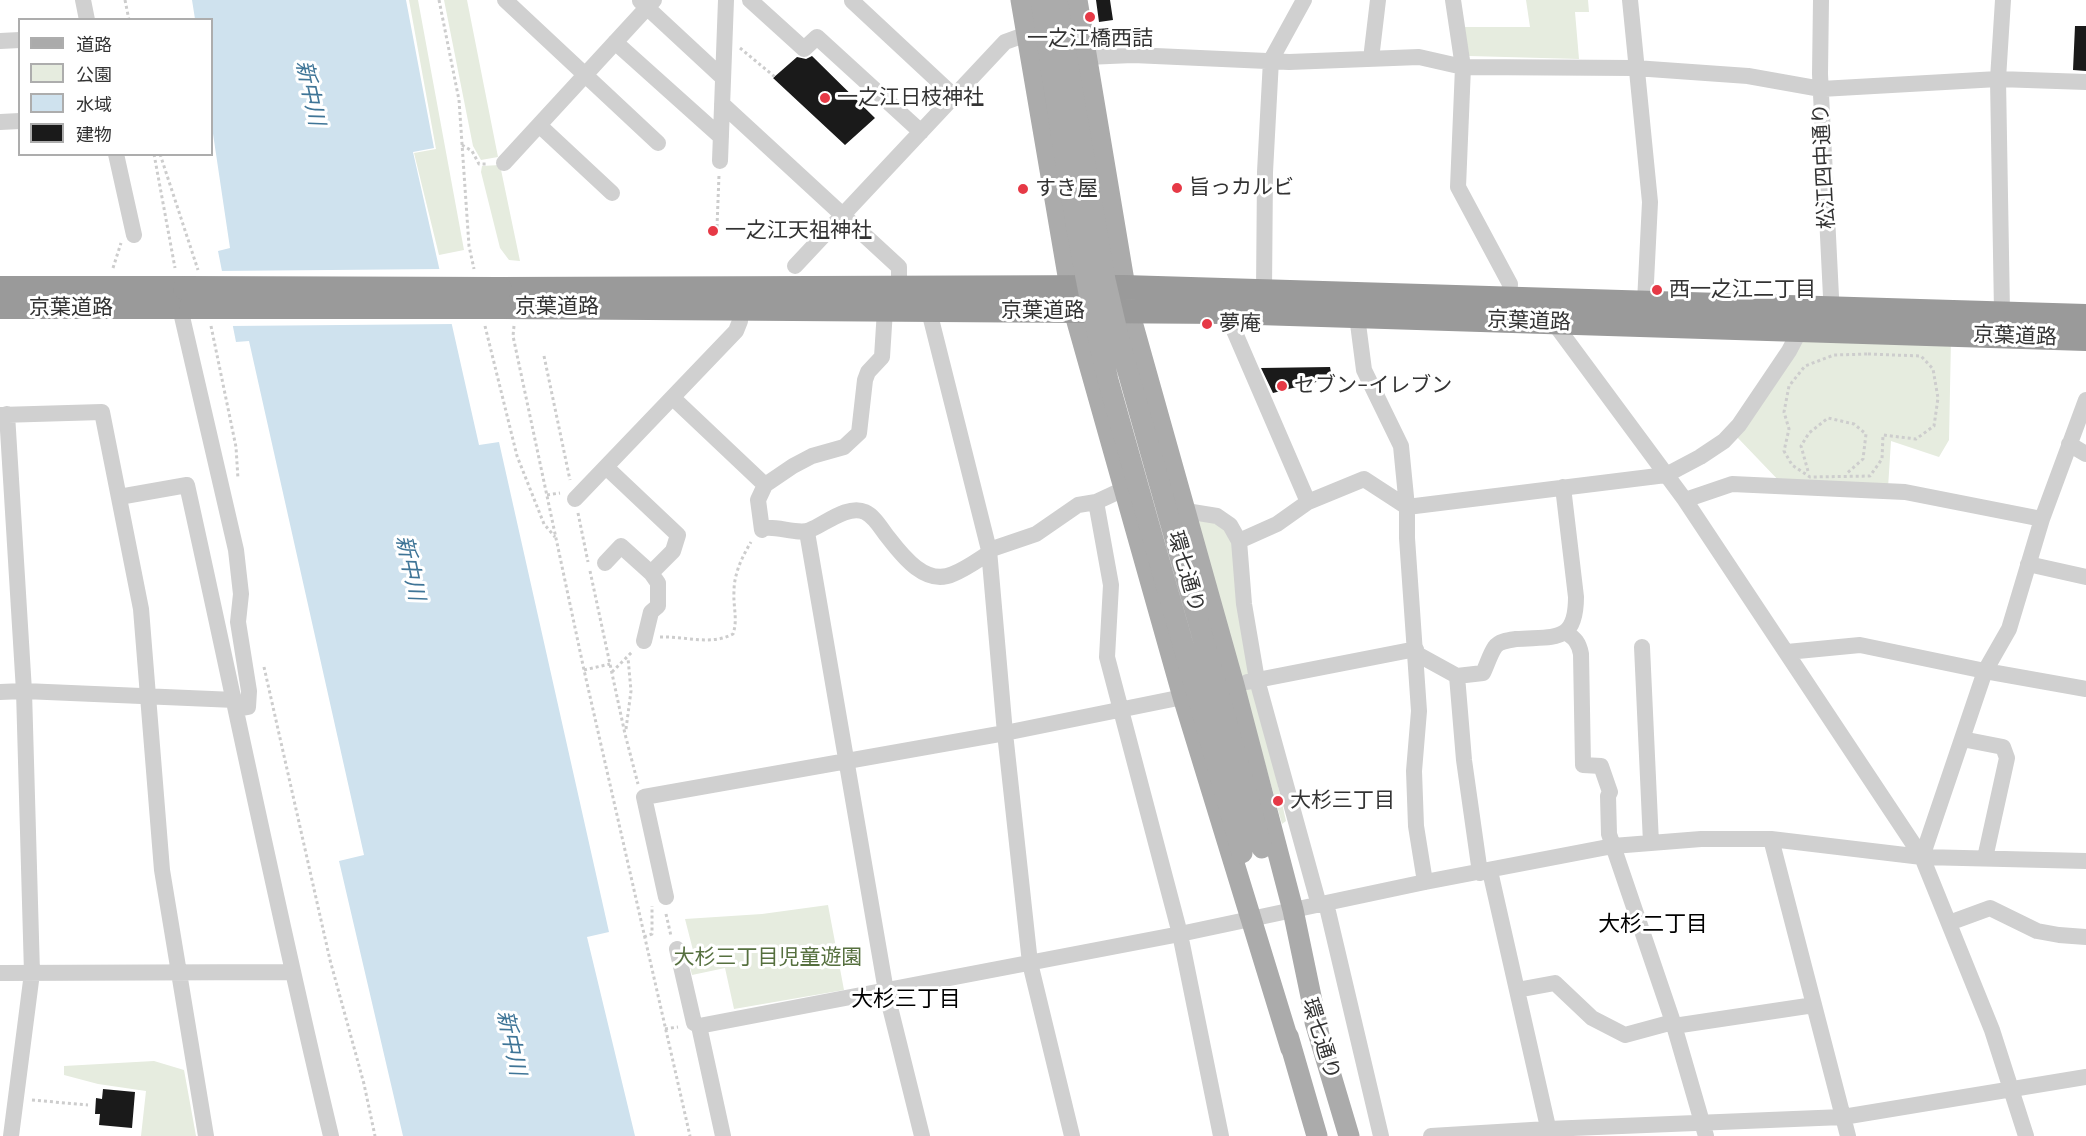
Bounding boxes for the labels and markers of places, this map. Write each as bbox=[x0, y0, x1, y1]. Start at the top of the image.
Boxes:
marker: 一之江橋西詰 bbox=[1083, 10, 1097, 24]
place label: 一之江橋西詰 bbox=[1027, 26, 1153, 52]
place label: 一之江日枝神社 bbox=[837, 85, 984, 111]
marker: 一之江日枝神社 bbox=[818, 91, 832, 105]
place label: 旨っカルビ bbox=[1189, 175, 1294, 201]
place label: すき屋 bbox=[1035, 176, 1098, 202]
marker: 旨っカルビ bbox=[1170, 181, 1184, 195]
marker: すき屋 bbox=[1016, 182, 1030, 196]
place label: 一之江天祖神社 bbox=[725, 218, 872, 244]
marker: 一之江天祖神社 bbox=[706, 224, 720, 238]
place label: 西一之江二丁目 bbox=[1669, 277, 1816, 303]
marker: 西一之江二丁目 bbox=[1650, 283, 1664, 297]
place label: 夢庵 bbox=[1219, 311, 1261, 337]
marker: 夢庵 bbox=[1200, 317, 1214, 331]
place label: セブン-イレブン bbox=[1294, 373, 1452, 399]
marker: セブン-イレブン bbox=[1275, 379, 1289, 393]
place label: 大杉三丁目 bbox=[1290, 788, 1395, 814]
marker: 大杉三丁目 bbox=[1271, 794, 1285, 808]

